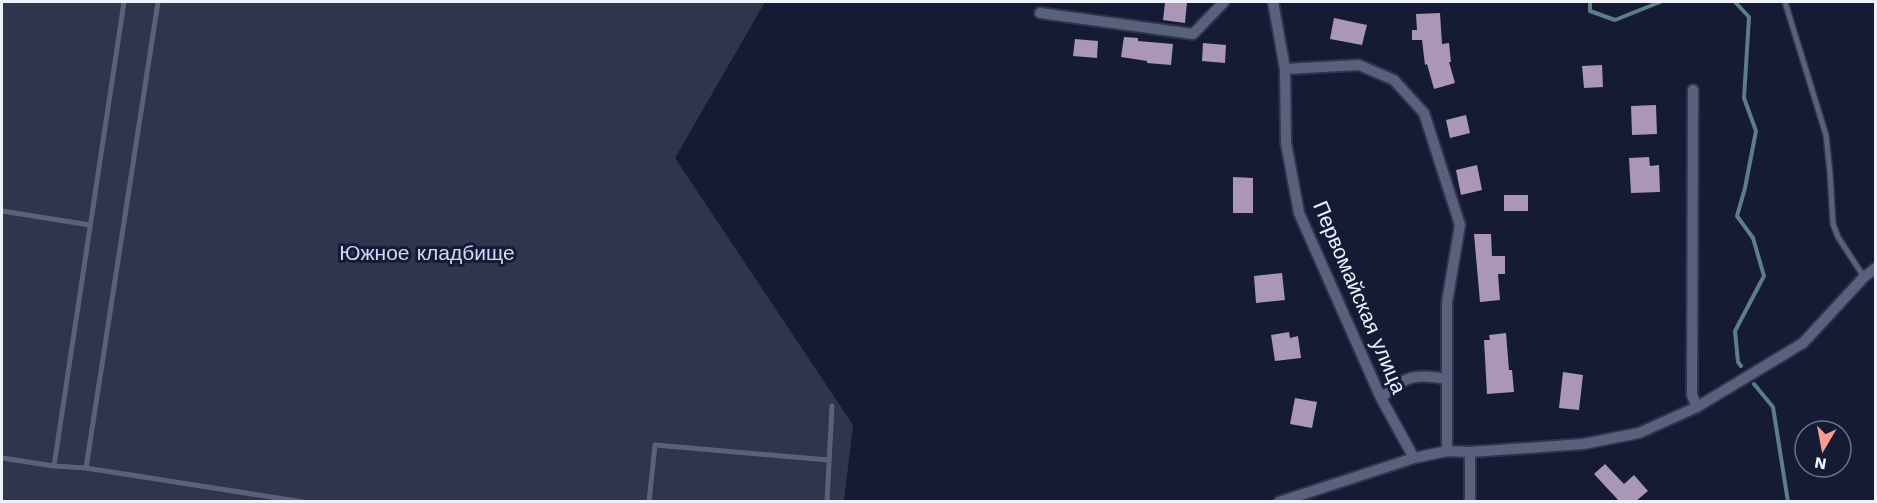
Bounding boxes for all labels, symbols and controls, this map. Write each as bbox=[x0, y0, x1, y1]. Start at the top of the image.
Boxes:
street label: Первомайская улица bbox=[1308, 197, 1412, 397]
park label: Южное кладбище bbox=[339, 240, 515, 265]
north arrow bbox=[1793, 419, 1853, 479]
text: N bbox=[1813, 453, 1828, 474]

